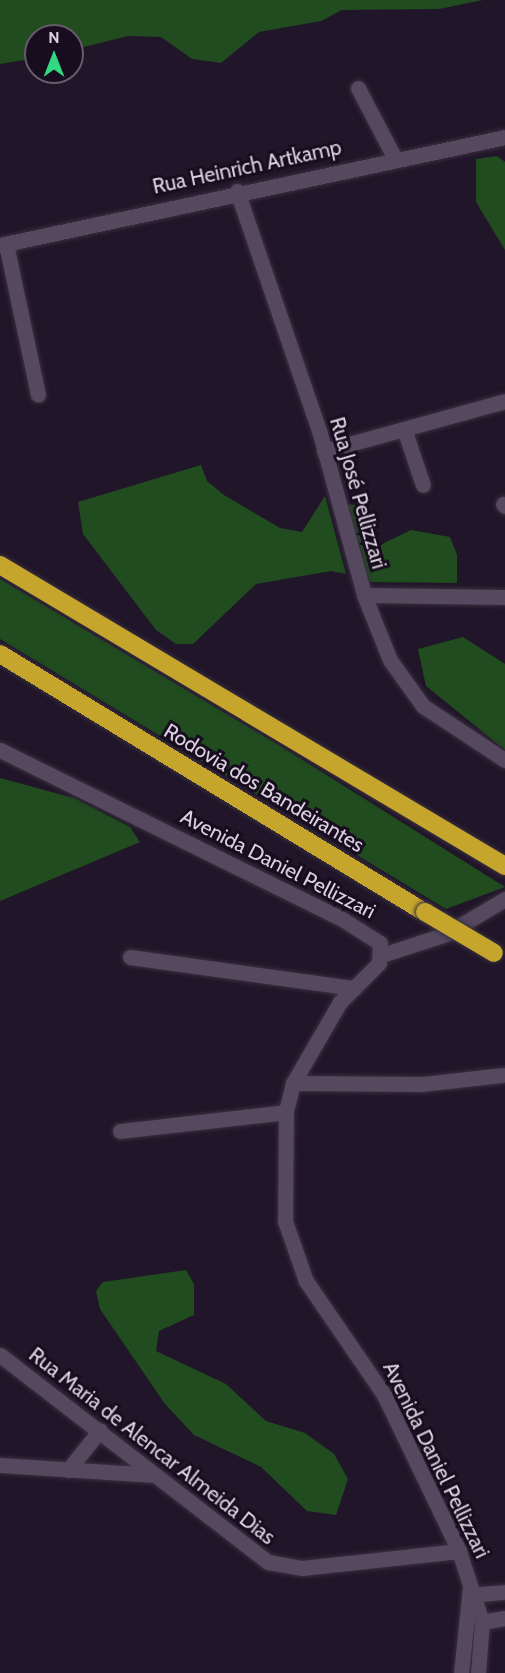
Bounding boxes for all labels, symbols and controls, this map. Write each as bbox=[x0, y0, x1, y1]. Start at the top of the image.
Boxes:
north arrow bbox=[24, 24, 84, 84]
text: N bbox=[48, 28, 60, 47]
street label: Rua Heinrich Artkamp bbox=[150, 135, 344, 199]
street label: Rua José Pellizzari bbox=[324, 414, 392, 572]
street label: Rodovia dos Bandeirantes bbox=[159, 718, 369, 858]
street label: Avenida Daniel Pellizzari bbox=[176, 804, 380, 924]
street label: Rua Maria de Alencar Almeida Dias bbox=[24, 1342, 280, 1550]
street label: Avenida Daniel Pellizzari bbox=[377, 1358, 495, 1562]

